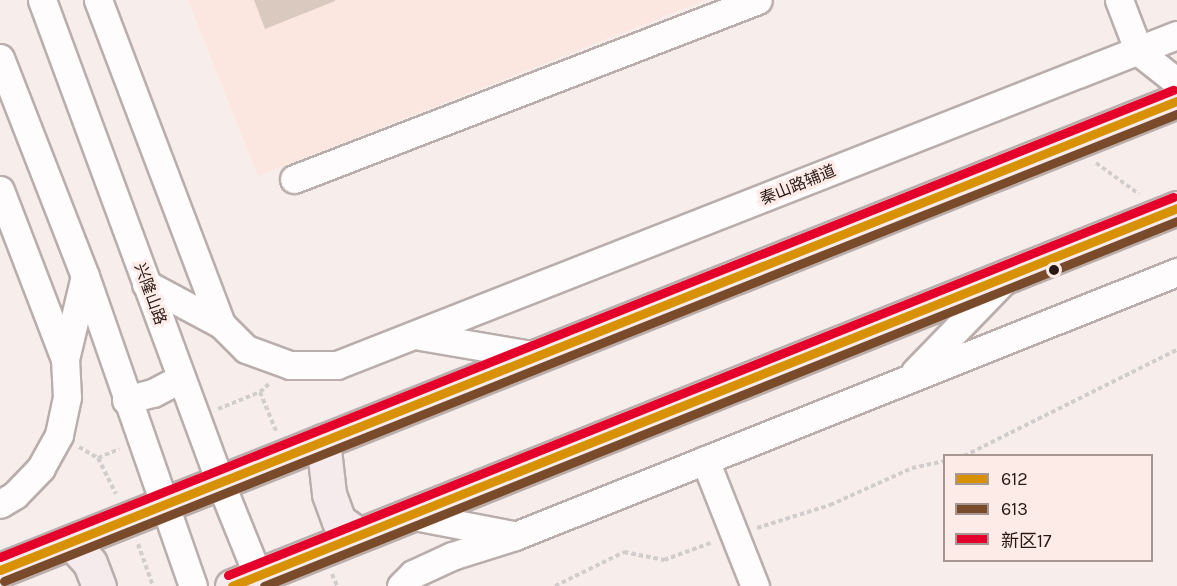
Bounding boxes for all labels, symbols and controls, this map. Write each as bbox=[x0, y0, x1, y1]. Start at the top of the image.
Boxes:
street label: 秦山路辅道 bbox=[757, 161, 839, 209]
street label: 兴隆山路 bbox=[130, 261, 170, 327]
unlabelled marker bbox=[1048, 264, 1060, 276]
legend bbox=[943, 454, 1153, 562]
text: 612 bbox=[1001, 468, 1028, 490]
text: 613 bbox=[1001, 498, 1028, 520]
text: 新区17 bbox=[1001, 530, 1051, 552]

